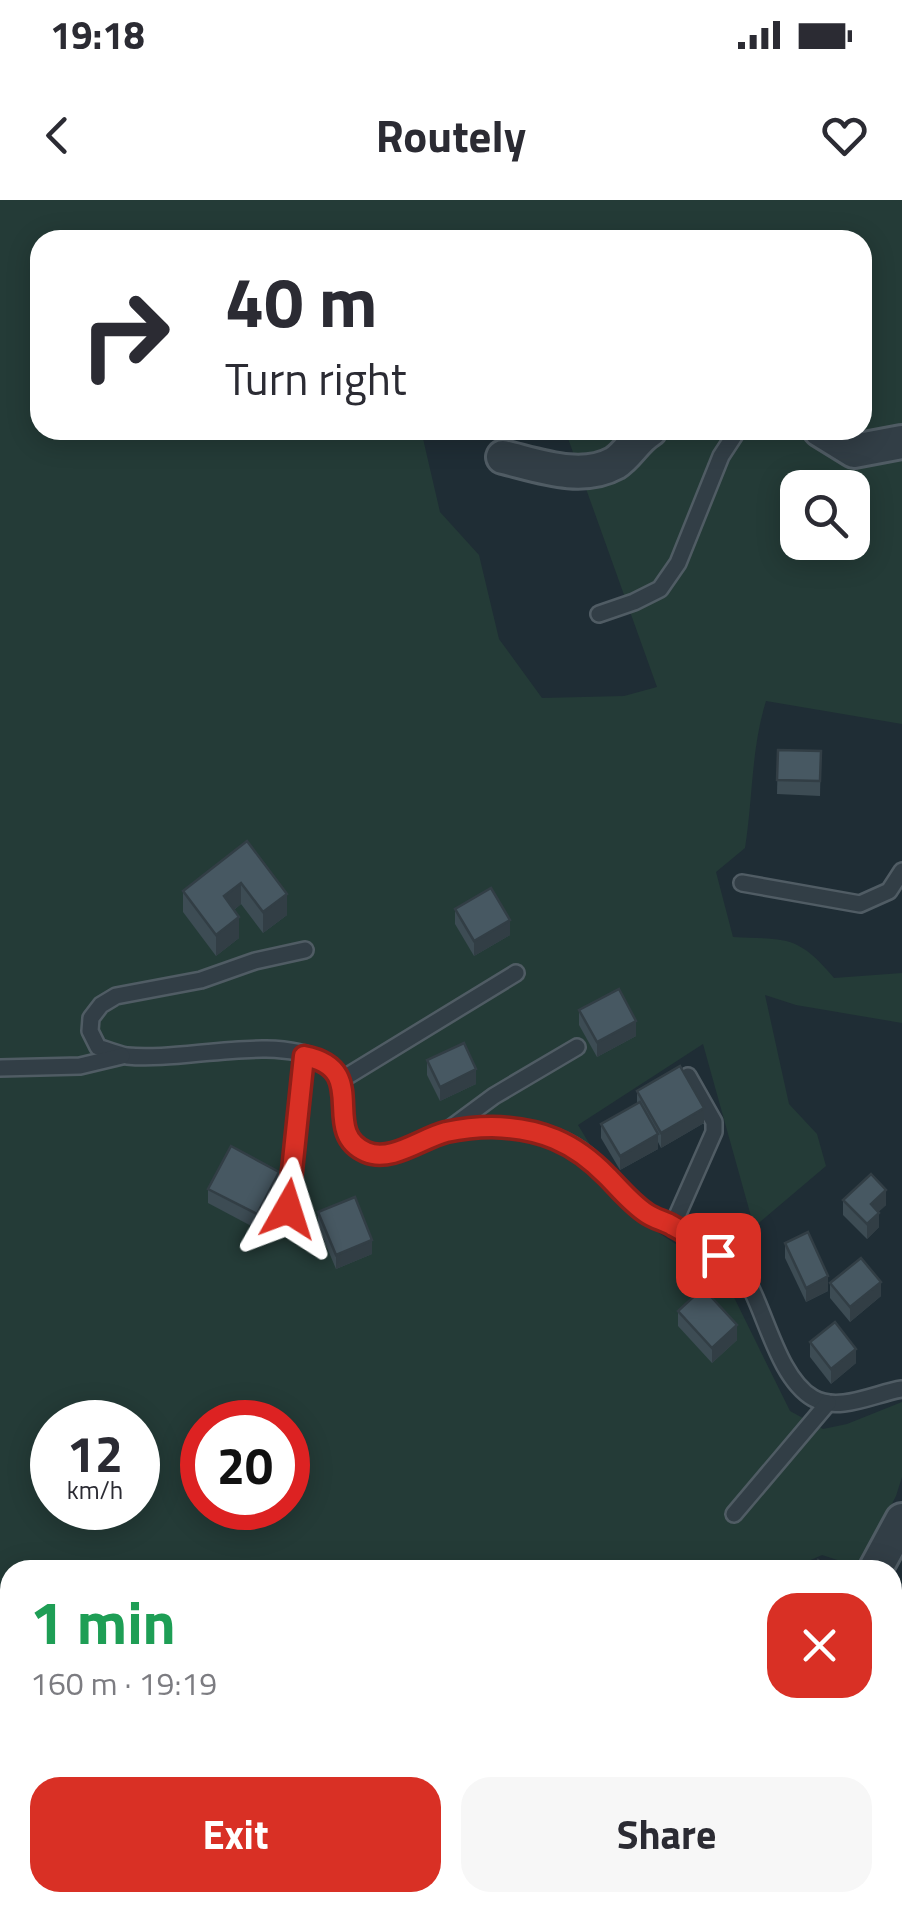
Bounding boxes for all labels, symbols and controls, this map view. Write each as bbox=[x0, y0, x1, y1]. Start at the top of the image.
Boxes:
text: 19:18 bbox=[50, 6, 145, 64]
text: Routely bbox=[376, 101, 526, 169]
icon: back bbox=[30, 108, 85, 163]
icon: heart bbox=[817, 108, 872, 163]
text: 40 m bbox=[225, 248, 378, 354]
icon: right bbox=[60, 270, 190, 400]
text: Turn right bbox=[225, 344, 407, 412]
map controls bbox=[780, 470, 870, 560]
button: search bbox=[780, 470, 870, 560]
position arrow bbox=[236, 1157, 340, 1261]
pin bbox=[676, 1213, 761, 1298]
icon: arrive bbox=[691, 1228, 746, 1283]
speed limit sign: 20 bbox=[180, 1400, 310, 1530]
text: 12 bbox=[67, 1415, 123, 1491]
text: km/h bbox=[67, 1471, 123, 1509]
text: 1 min bbox=[30, 1576, 176, 1667]
button: close bbox=[767, 1593, 872, 1698]
text: 160 m · 19:19 bbox=[30, 1659, 217, 1707]
button: Exit bbox=[30, 1777, 441, 1892]
button: Share bbox=[461, 1777, 872, 1892]

